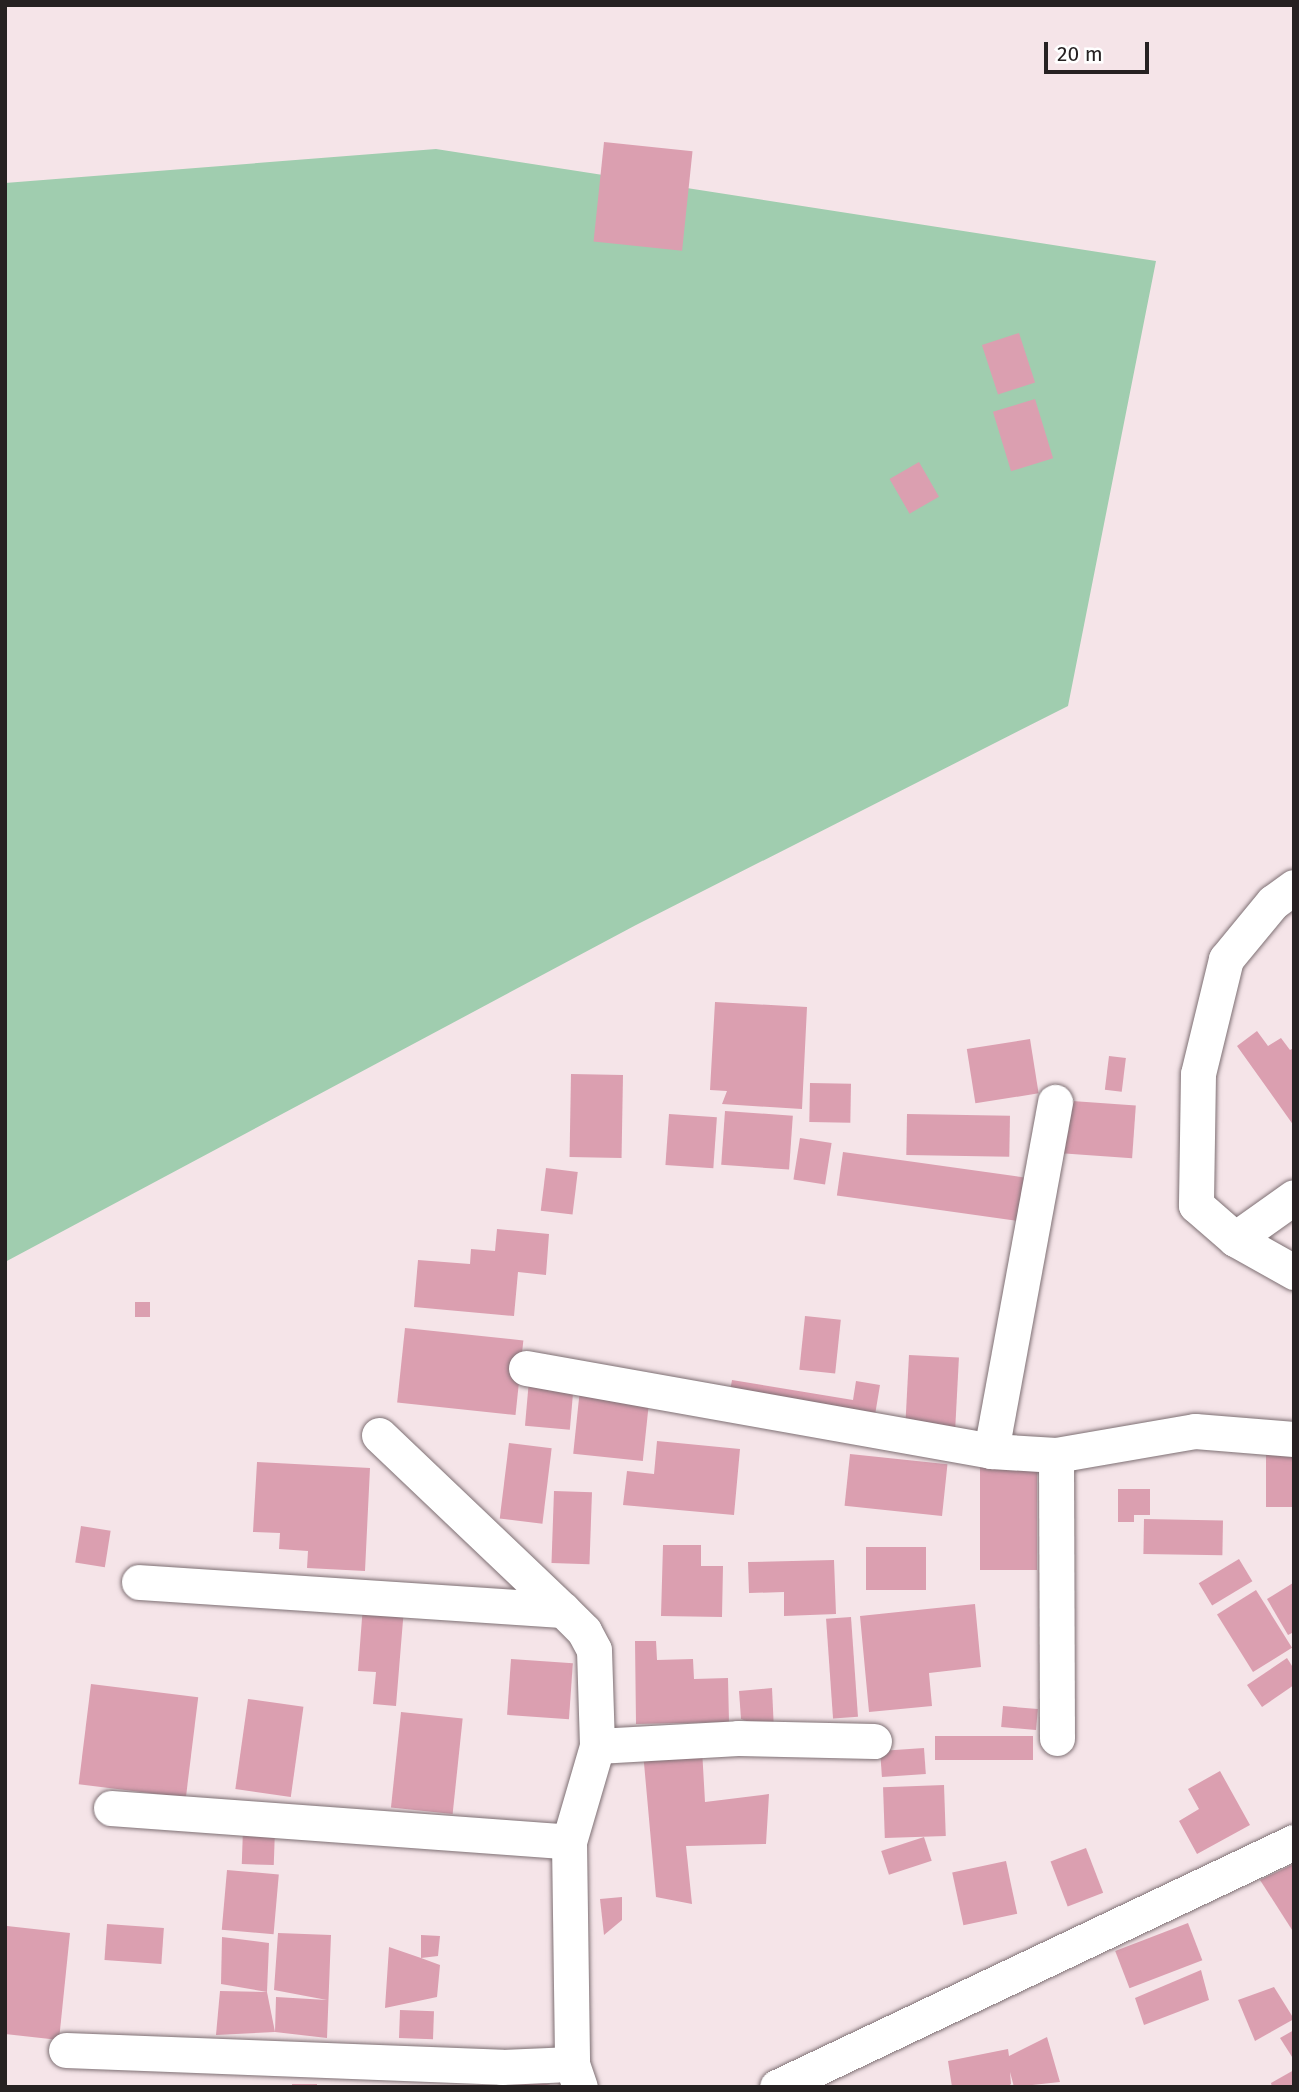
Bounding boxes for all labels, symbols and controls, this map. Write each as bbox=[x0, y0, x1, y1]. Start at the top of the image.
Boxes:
scale bar bbox=[1047, 28, 1152, 72]
text: 20 m bbox=[1057, 41, 1103, 67]

